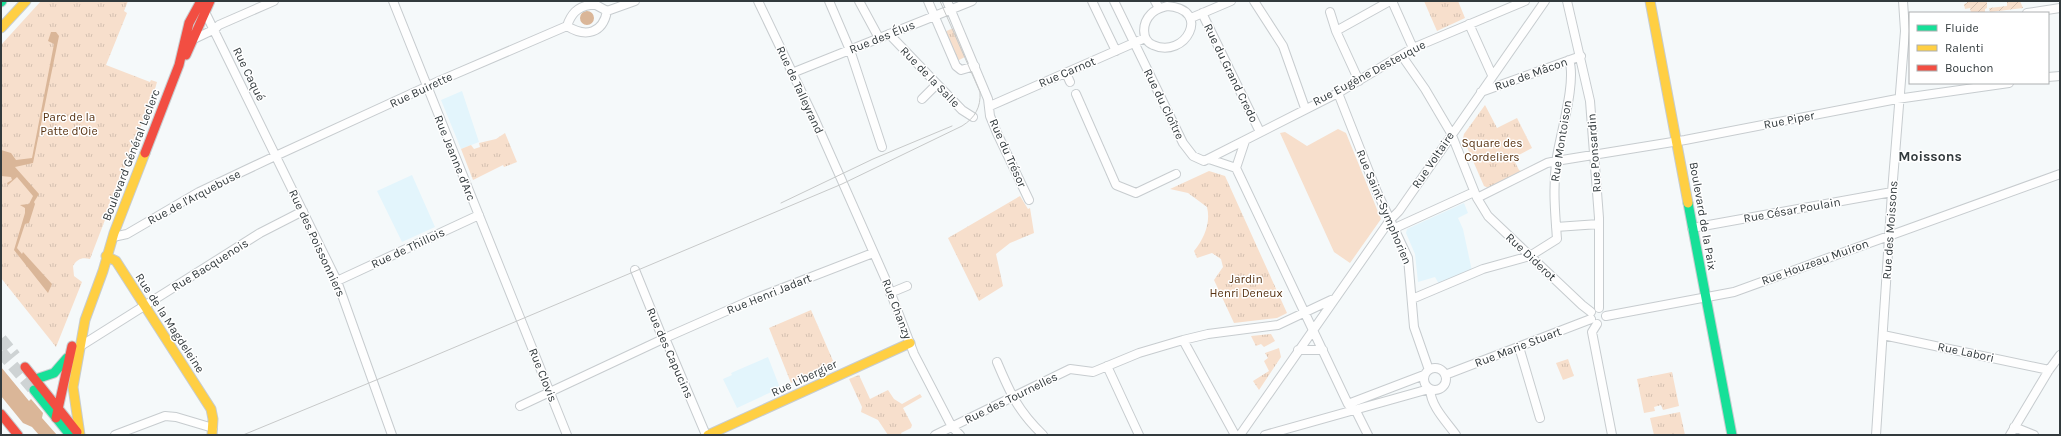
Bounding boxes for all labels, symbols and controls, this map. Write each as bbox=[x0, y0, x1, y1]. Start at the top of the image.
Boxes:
legend bbox=[1909, 12, 2049, 84]
street label: Rue des Élus bbox=[847, 17, 917, 57]
street label: Rue du Grand Credo bbox=[1201, 21, 1261, 125]
text: Fluide bbox=[1945, 21, 1979, 35]
street label: Rue Eugène Desteuque bbox=[1310, 37, 1428, 109]
text: Ralenti bbox=[1945, 41, 1984, 55]
street label: Rue de Talleyrand bbox=[774, 44, 826, 136]
street label: Rue de la Salle bbox=[897, 44, 963, 110]
street label: Rue Caqué bbox=[230, 45, 268, 103]
street label: Rue Carnot bbox=[1037, 54, 1098, 90]
street label: Rue de Mâcon bbox=[1493, 54, 1569, 94]
text: Bouchon bbox=[1945, 61, 1994, 75]
street label: Rue du Cloître bbox=[1141, 66, 1187, 142]
street label: Rue Buirette bbox=[387, 69, 455, 111]
street label: Boulevard Général Leclerc bbox=[99, 87, 163, 223]
street label: Rue Montoison bbox=[1548, 99, 1574, 183]
street label: Rue Piper bbox=[1762, 108, 1816, 132]
park label: Parc de la Patte d'Oie bbox=[40, 110, 98, 138]
street label: Rue Jeanne d'Arc bbox=[431, 113, 479, 203]
street label: Rue Ponsardin bbox=[1584, 113, 1604, 193]
street label: Rue du Trésor bbox=[987, 116, 1030, 190]
street label: Rue Voltaire bbox=[1409, 129, 1457, 191]
park label: Square des Cordeliers bbox=[1461, 136, 1523, 164]
street label: Rue Saint-Symphorien bbox=[1353, 148, 1415, 266]
district label: Moissons bbox=[1898, 148, 1962, 165]
street label: Boulevard de la Paix bbox=[1687, 161, 1719, 271]
street label: Rue de l'Arquebuse bbox=[145, 167, 243, 227]
street label: Rue des Moissons bbox=[1880, 180, 1900, 280]
street label: Rue des Poissonniers bbox=[286, 187, 348, 299]
street label: Rue César Poulain bbox=[1742, 195, 1842, 225]
street label: Rue de Thillois bbox=[369, 225, 447, 271]
street label: Rue Diderot bbox=[1503, 230, 1559, 284]
street label: Rue Bacquenois bbox=[169, 236, 251, 294]
street label: Rue Houzeau Muiron bbox=[1759, 236, 1871, 288]
street label: Rue de la Magdeleine bbox=[133, 271, 207, 375]
street label: Rue Henri Jadart bbox=[725, 271, 814, 317]
park label: Jardin Henri Deneux bbox=[1209, 272, 1283, 300]
street label: Rue Chanzy bbox=[879, 277, 915, 341]
street label: Rue des Capucins bbox=[644, 306, 696, 400]
street label: Rue Marie Stuart bbox=[1473, 324, 1564, 370]
street label: Rue Labori bbox=[1936, 339, 1996, 365]
street label: Rue Clovis bbox=[526, 346, 560, 404]
street label: Rue Libergier bbox=[769, 356, 840, 399]
street label: Rue des Tournelles bbox=[962, 369, 1060, 427]

